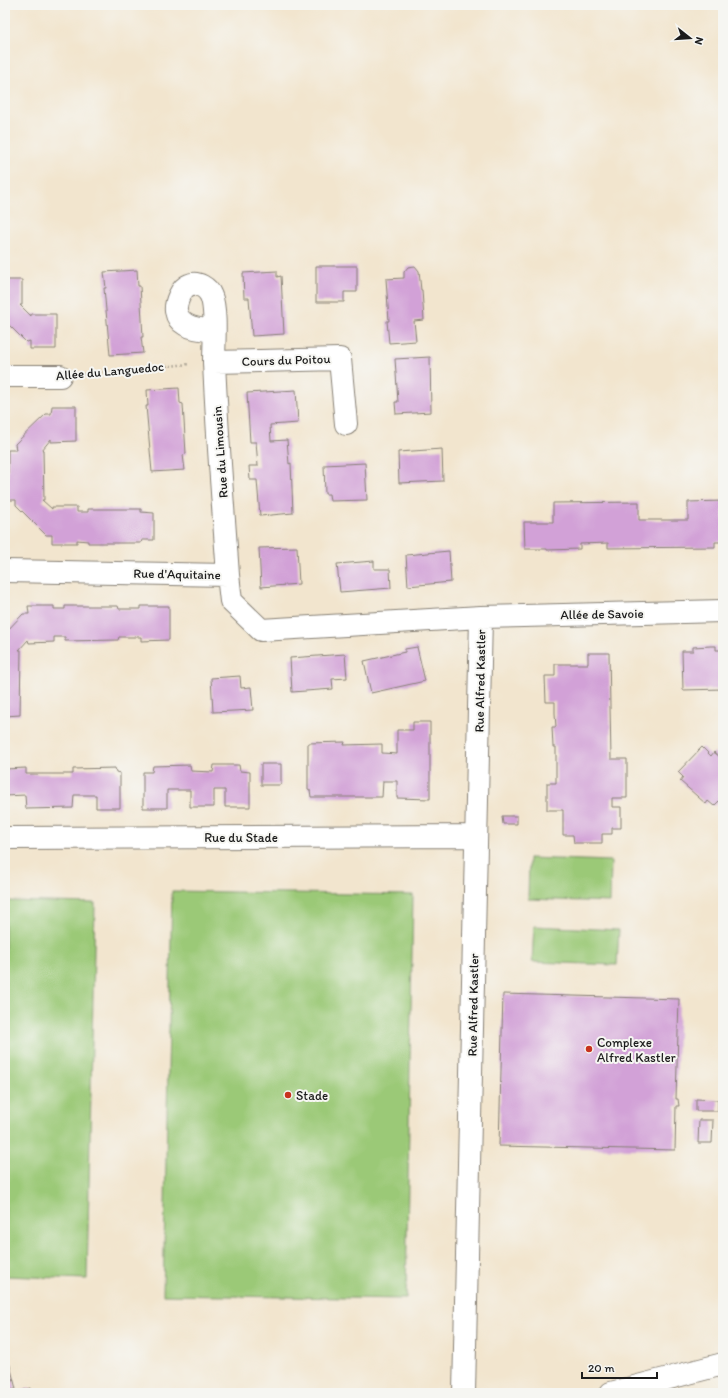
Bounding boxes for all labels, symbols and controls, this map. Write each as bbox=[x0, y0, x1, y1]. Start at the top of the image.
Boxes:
north arrow bbox=[670, 18, 710, 58]
text: N bbox=[692, 35, 706, 46]
street label: Cours du Poitou bbox=[241, 351, 331, 369]
street label: Allée du Languedoc bbox=[55, 359, 165, 383]
street label: Rue du Limousin bbox=[209, 405, 231, 499]
street label: Rue d'Aquitaine bbox=[133, 566, 221, 582]
street label: Allée de Savoie bbox=[560, 606, 644, 622]
street label: Rue Alfred Kastler bbox=[472, 629, 488, 733]
street label: Rue du Stade bbox=[204, 830, 278, 845]
street label: Rue Alfred Kastler bbox=[465, 953, 481, 1057]
place label: Complexe Alfred Kastler bbox=[597, 1035, 676, 1065]
marker: Complexe Alfred Kastler bbox=[584, 1044, 594, 1054]
place label: Stade bbox=[296, 1088, 328, 1103]
marker: Stade bbox=[283, 1090, 293, 1100]
scale bar bbox=[582, 1354, 657, 1380]
text: 20 m bbox=[588, 1361, 615, 1375]

